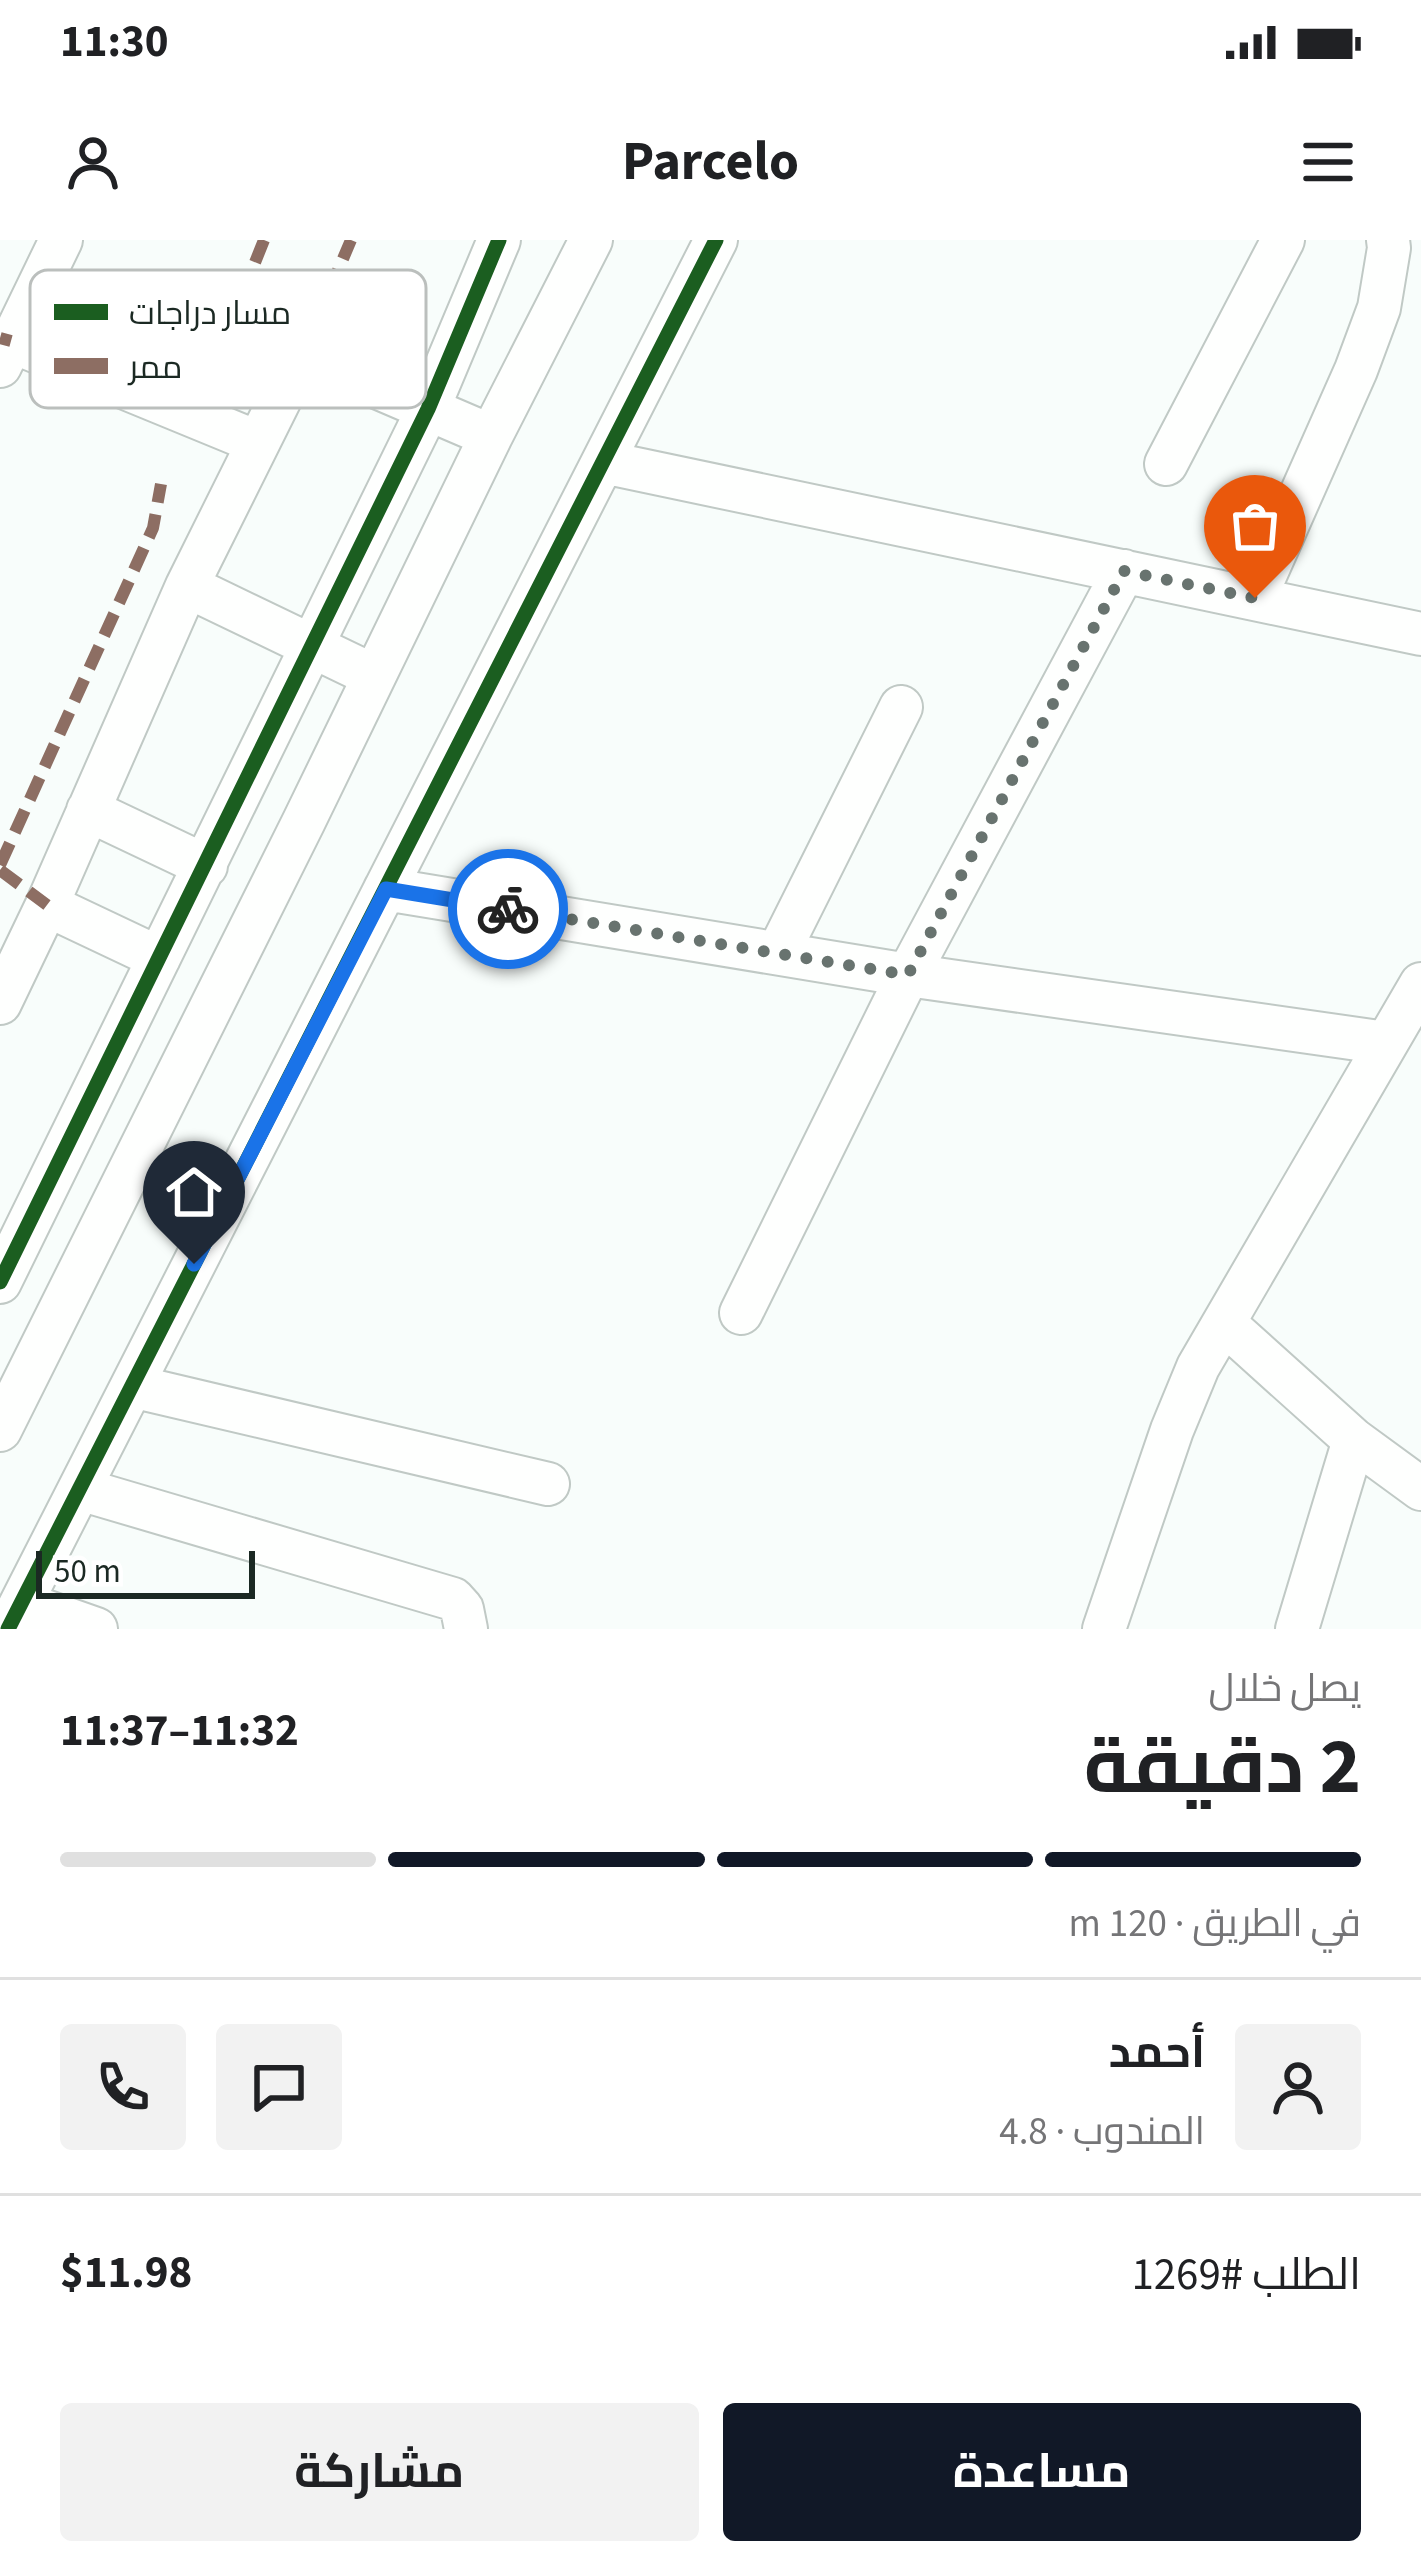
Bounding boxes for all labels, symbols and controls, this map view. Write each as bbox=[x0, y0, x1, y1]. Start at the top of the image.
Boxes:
text: 11:30 bbox=[60, 10, 169, 74]
text: Parcelo bbox=[622, 124, 799, 201]
icon: person bbox=[60, 129, 126, 195]
icon: menu bbox=[1295, 129, 1361, 195]
legend bbox=[30, 270, 426, 408]
text: مسار دراجات bbox=[129, 290, 291, 337]
text: ممر bbox=[127, 344, 182, 391]
pin bbox=[1204, 475, 1306, 598]
icon: bag bbox=[1222, 493, 1288, 559]
courier bbox=[448, 849, 568, 969]
icon: bike bbox=[475, 876, 541, 942]
pin bbox=[143, 1141, 245, 1264]
icon: home bbox=[161, 1159, 227, 1225]
scale bar bbox=[36, 1545, 255, 1598]
text: 50 m bbox=[54, 1548, 121, 1595]
text: يصل خلال bbox=[1208, 1661, 1361, 1717]
text: 11:32–11:37 bbox=[60, 1699, 299, 1763]
text: 2 دقيقة bbox=[1084, 1712, 1361, 1823]
text: في الطريق · 120 m bbox=[1069, 1896, 1361, 1952]
text: أحمد bbox=[1109, 2021, 1205, 2085]
button: phone bbox=[60, 2024, 186, 2150]
button: chat bbox=[216, 2024, 342, 2150]
button: person bbox=[1235, 2024, 1361, 2150]
text: المندوب · 4.8 bbox=[999, 2104, 1205, 2160]
text: $11.98 bbox=[60, 2241, 192, 2305]
text: الطلب #1269 bbox=[1131, 2243, 1361, 2307]
button: مشاركة bbox=[60, 2403, 699, 2541]
button: مساعدة bbox=[723, 2403, 1361, 2541]

